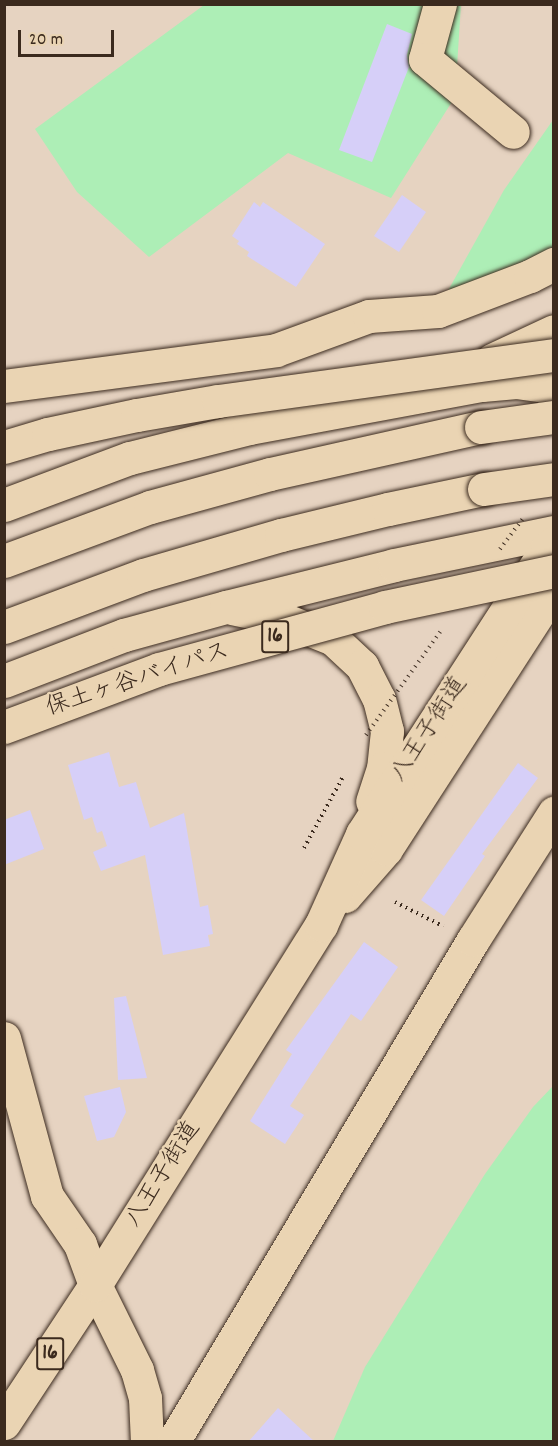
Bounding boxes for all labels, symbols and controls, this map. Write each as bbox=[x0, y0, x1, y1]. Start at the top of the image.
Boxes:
scale bar bbox=[21, 18, 117, 56]
text: 20 m bbox=[29, 28, 63, 53]
road number: 16 bbox=[260, 618, 290, 656]
street label: 保土ヶ谷バイパス bbox=[42, 638, 234, 724]
street label: 八王子街道 bbox=[385, 672, 475, 788]
street label: 八王子街道 bbox=[120, 1116, 208, 1234]
road number: 16 bbox=[35, 1335, 65, 1373]

